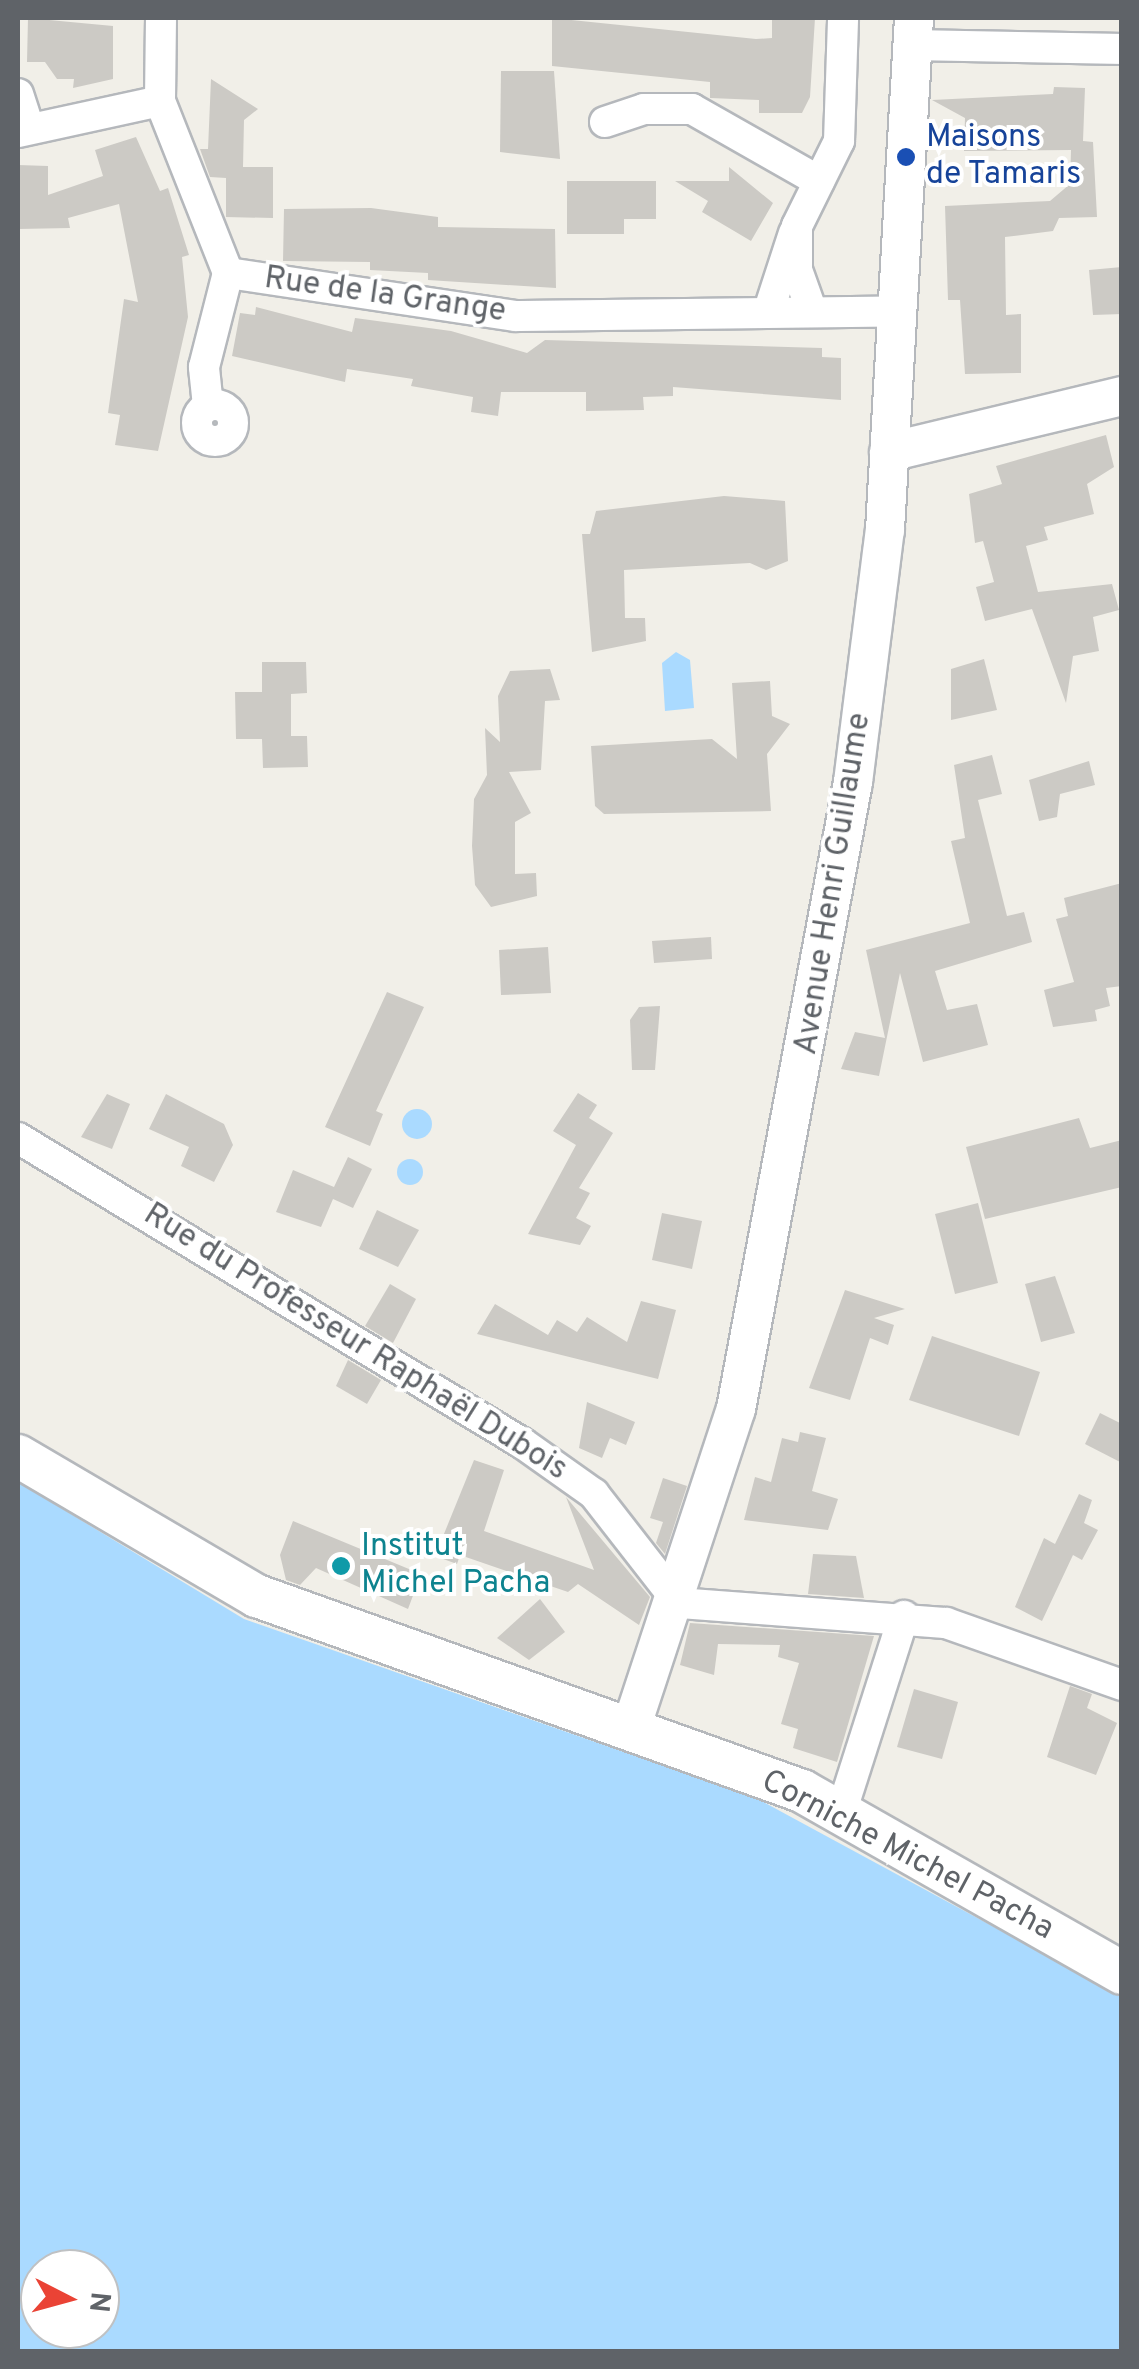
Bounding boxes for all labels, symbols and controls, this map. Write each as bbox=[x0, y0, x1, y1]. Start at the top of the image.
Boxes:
place label: Maisons de Tamaris bbox=[926, 120, 1082, 195]
marker: Maisons de Tamaris bbox=[895, 146, 917, 168]
street label: Rue de la Grange bbox=[262, 260, 508, 332]
street label: Avenue Henri Guillaume bbox=[788, 710, 880, 1058]
street label: Rue du Professeur Raphaël Dubois bbox=[136, 1196, 574, 1490]
place label: Institut Michel Pacha bbox=[361, 1529, 550, 1604]
marker: Institut Michel Pacha bbox=[330, 1555, 352, 1577]
street label: Corniche Michel Pacha bbox=[754, 1763, 1060, 1949]
north arrow bbox=[20, 2249, 120, 2349]
text: N bbox=[79, 2290, 117, 2314]

